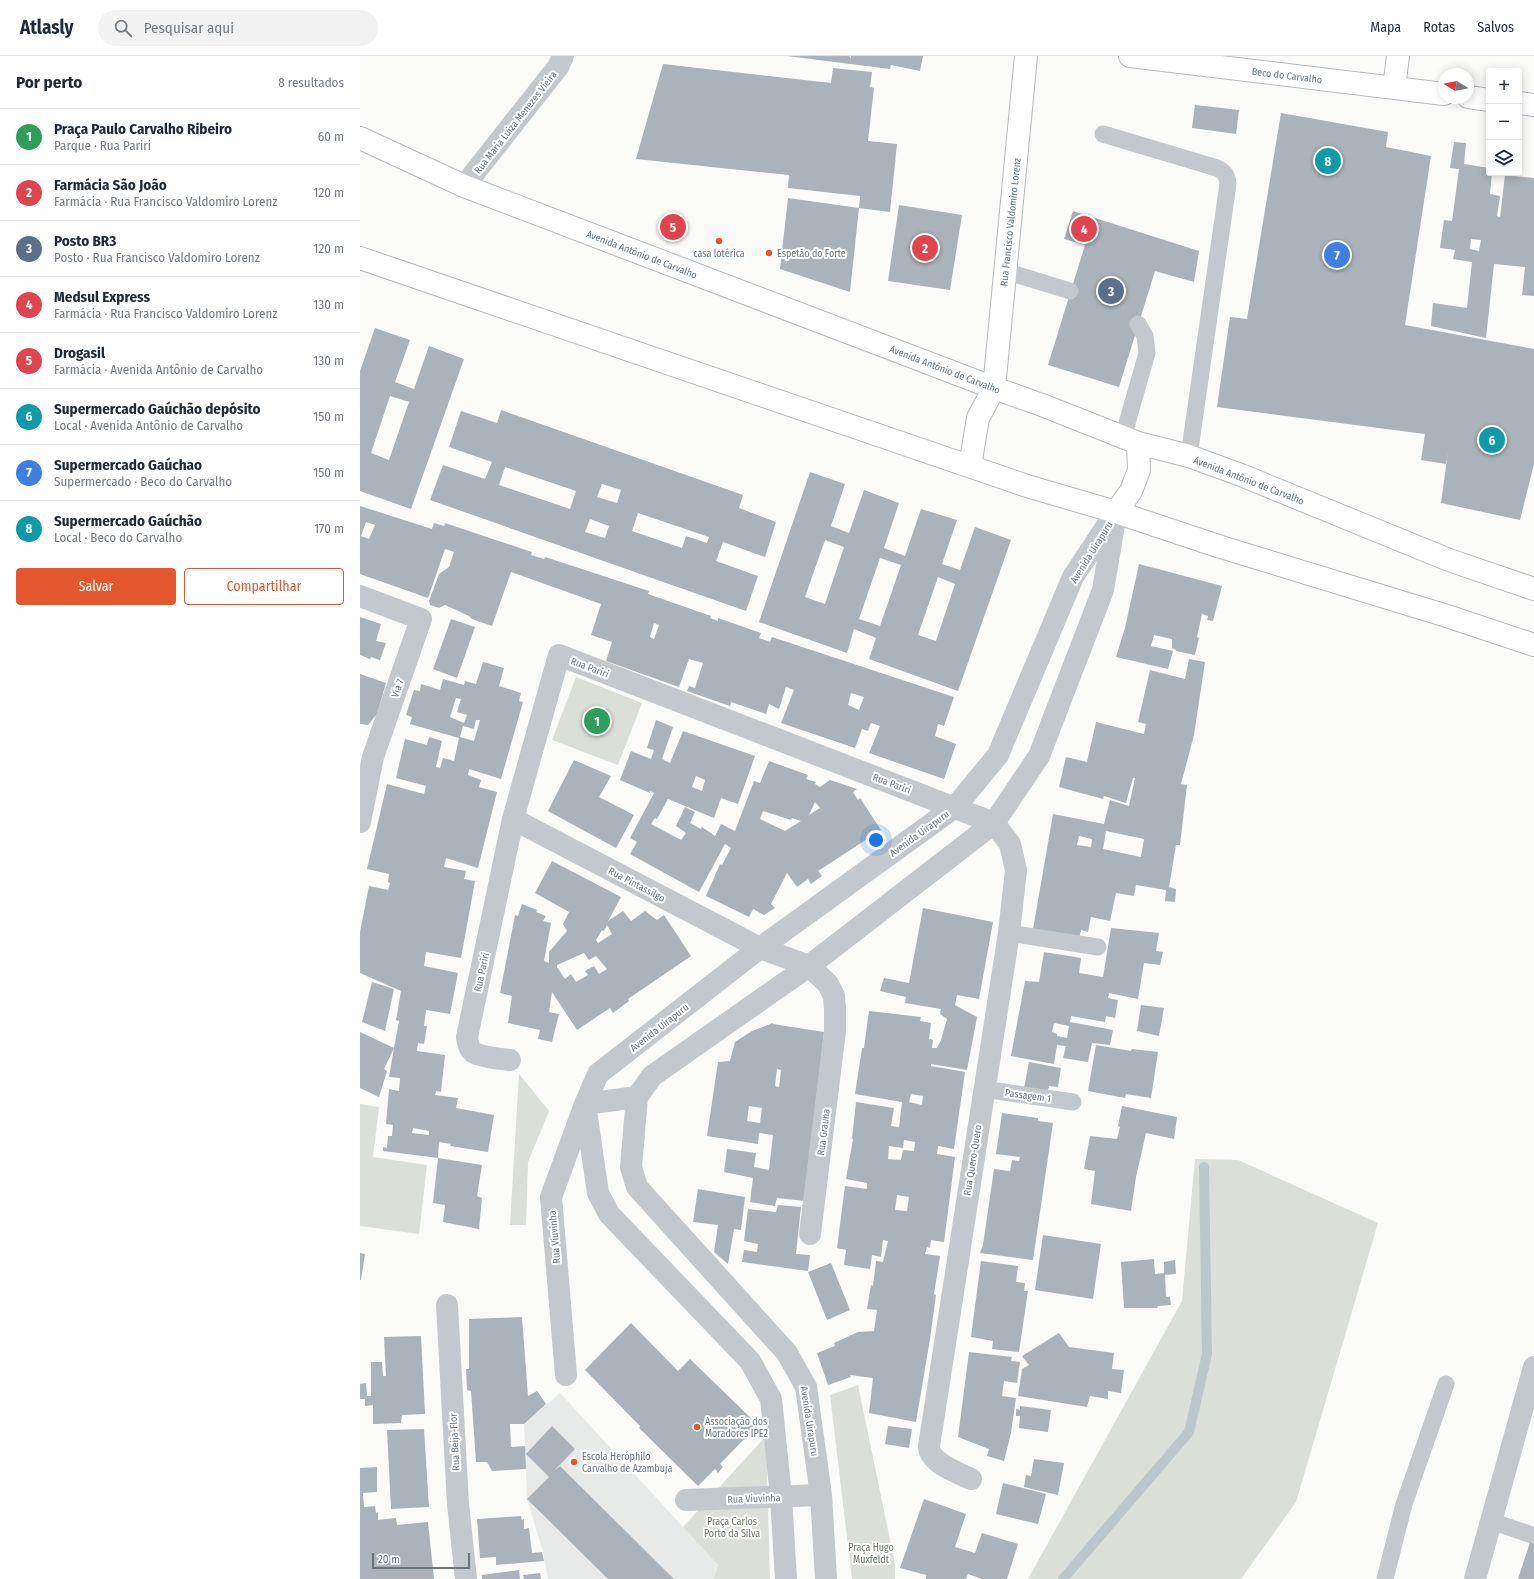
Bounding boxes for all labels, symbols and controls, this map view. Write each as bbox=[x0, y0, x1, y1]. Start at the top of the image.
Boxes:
search box bbox=[98, 10, 378, 46]
text: Atlasly bbox=[20, 16, 74, 39]
icon: search bbox=[112, 17, 134, 39]
text: Pesquisar aqui bbox=[144, 19, 234, 37]
text: Mapa bbox=[1370, 19, 1401, 36]
text: Rotas bbox=[1423, 19, 1455, 36]
text: Salvos bbox=[1477, 19, 1514, 36]
street label: Beco do Carvalho bbox=[1251, 66, 1323, 86]
north arrow bbox=[1438, 68, 1474, 104]
map controls bbox=[1486, 68, 1522, 176]
button: + bbox=[1486, 68, 1522, 104]
street label: Rua Maria Luiza Menezes Vieira bbox=[472, 69, 560, 176]
text: Por perto bbox=[16, 72, 82, 93]
text: 8 resultados bbox=[278, 75, 344, 90]
button: − bbox=[1486, 104, 1522, 140]
text: Praça Paulo Carvalho Ribeiro bbox=[54, 120, 232, 138]
text: 1 bbox=[26, 129, 32, 144]
text: 60 m bbox=[318, 129, 344, 144]
text: Parque · Rua Pariri bbox=[54, 138, 151, 153]
button: layers bbox=[1486, 140, 1522, 176]
pin: 8 bbox=[1315, 146, 1341, 176]
street label: Rua Francisco Valdomiro Lorenz bbox=[998, 157, 1024, 287]
text: Farmácia São João bbox=[54, 176, 167, 194]
text: 2 bbox=[26, 185, 32, 200]
text: 120 m bbox=[313, 185, 344, 200]
text: Farmácia · Rua Francisco Valdomiro Lorenz bbox=[54, 194, 278, 209]
pin: 5 bbox=[660, 212, 686, 242]
pin: 4 bbox=[1071, 214, 1097, 244]
street label: Avenida Antônio de Carvalho bbox=[585, 228, 699, 282]
text: Posto BR3 bbox=[54, 232, 116, 250]
pin: 2 bbox=[912, 233, 938, 263]
marker: casa lotérica bbox=[714, 236, 724, 246]
pin: 7 bbox=[1324, 240, 1350, 270]
text: 3 bbox=[26, 241, 32, 256]
text: 120 m bbox=[313, 241, 344, 256]
place label: casa lotérica bbox=[693, 248, 745, 260]
marker: Espetão do Forte bbox=[764, 248, 774, 258]
place label: Espetão do Forte bbox=[777, 248, 846, 260]
text: Posto · Rua Francisco Valdomiro Lorenz bbox=[54, 250, 260, 265]
pin: 3 bbox=[1098, 276, 1124, 306]
text: Medsul Express bbox=[54, 288, 150, 306]
text: 4 bbox=[26, 297, 32, 312]
text: 130 m bbox=[313, 297, 344, 312]
text: Farmácia · Rua Francisco Valdomiro Lorenz bbox=[54, 306, 278, 321]
street label: Avenida Antônio de Carvalho bbox=[888, 343, 1002, 397]
text: Drogasil bbox=[54, 344, 105, 362]
text: 5 bbox=[26, 353, 32, 368]
text: 130 m bbox=[313, 353, 344, 368]
text: Farmácia · Avenida Antônio de Carvalho bbox=[54, 362, 263, 377]
text: Supermercado Gaúchão depósito bbox=[54, 400, 261, 418]
text: 6 bbox=[26, 409, 32, 424]
text: 150 m bbox=[313, 409, 344, 424]
text: Local · Avenida Antônio de Carvalho bbox=[54, 418, 243, 433]
pin: 6 bbox=[1479, 425, 1505, 455]
street label: Avenida Antônio de Carvalho bbox=[1192, 454, 1306, 508]
text: Supermercado Gaúchao bbox=[54, 456, 202, 474]
text: 7 bbox=[26, 465, 32, 480]
text: 150 m bbox=[313, 465, 344, 480]
text: Supermercado · Beco do Carvalho bbox=[54, 474, 232, 489]
text: Supermercado Gaúchão bbox=[54, 512, 202, 530]
street label: Avenida Uirapuru bbox=[1068, 519, 1116, 586]
text: 8 bbox=[26, 521, 32, 536]
text: 170 m bbox=[314, 521, 344, 536]
text: Local · Beco do Carvalho bbox=[54, 530, 182, 545]
button: Salvar bbox=[16, 568, 176, 605]
button: Compartilhar bbox=[184, 568, 344, 605]
street label: Rua Pariri bbox=[569, 655, 610, 681]
street label: Via 7 bbox=[389, 677, 407, 699]
pin: 1 bbox=[584, 706, 610, 736]
street label: Rua Pariri bbox=[871, 771, 912, 797]
street label: Avenida Uirapuru bbox=[887, 808, 952, 859]
your location bbox=[866, 830, 886, 850]
street label: Rua Pintassilgo bbox=[606, 865, 667, 905]
street label: Rua Pariri bbox=[472, 952, 492, 993]
street label: Avenida Uirapuru bbox=[628, 1001, 691, 1054]
street label: Passagem 1 bbox=[1004, 1087, 1052, 1105]
street label: Rua Grauna bbox=[815, 1108, 833, 1156]
street label: Rua Quero-Quero bbox=[961, 1124, 985, 1196]
street label: Rua Viuvinha bbox=[547, 1210, 563, 1264]
street label: Avenida Uirapuru bbox=[798, 1385, 820, 1457]
street label: Rua Beija-Flor bbox=[447, 1412, 462, 1471]
place label: Associação dos Moradores IPE2 bbox=[705, 1416, 768, 1440]
marker: Associação dos Moradores IPE2 bbox=[692, 1422, 702, 1432]
place label: Escola Heróphilo Carvalho de Azambuja bbox=[582, 1451, 672, 1475]
marker: Escola Heróphilo Carvalho de Azambuja bbox=[569, 1457, 579, 1467]
street label: Rua Viuvinha bbox=[727, 1492, 781, 1506]
park label: Praça Carlos Porto da Silva bbox=[704, 1516, 760, 1540]
park label: Praça Hugo Muxfeldt bbox=[848, 1542, 894, 1566]
scale bar bbox=[372, 1551, 470, 1570]
text: 20 m bbox=[378, 1553, 400, 1566]

